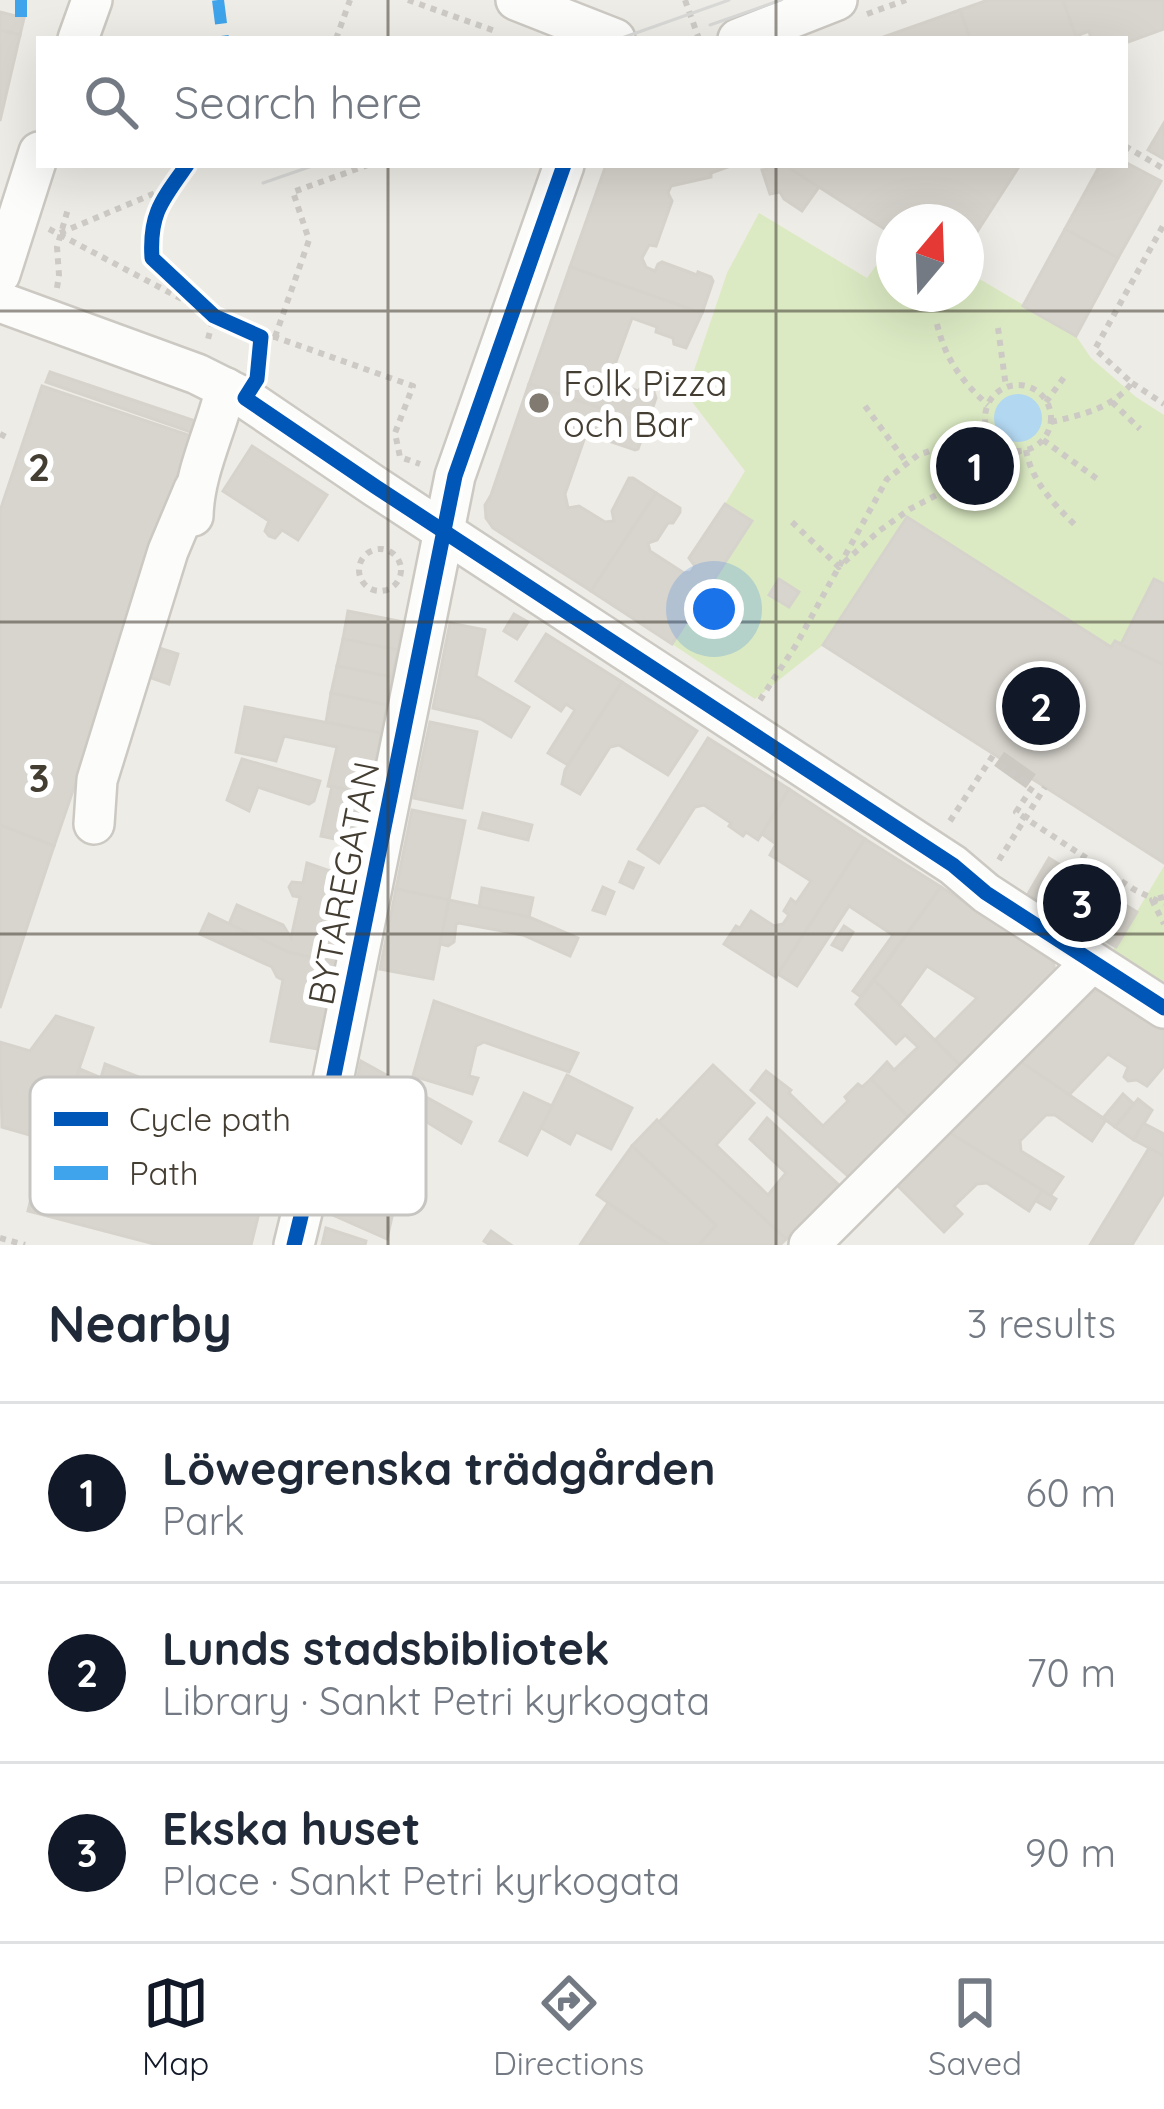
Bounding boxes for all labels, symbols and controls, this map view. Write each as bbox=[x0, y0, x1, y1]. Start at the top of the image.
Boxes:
search box bbox=[36, 36, 1128, 168]
icon: search bbox=[78, 69, 144, 135]
text: Search here bbox=[174, 74, 422, 130]
north arrow bbox=[876, 204, 984, 312]
place label: Folk Pizza och Bar bbox=[563, 360, 727, 446]
marker: Folk Pizza och Bar bbox=[526, 390, 552, 416]
pin: 1 bbox=[936, 421, 1014, 511]
text: 2 bbox=[28, 442, 50, 491]
your location bbox=[684, 579, 744, 639]
pin: 2 bbox=[1002, 661, 1080, 751]
text: 3 bbox=[29, 753, 49, 802]
street label: BYTAREGATAN bbox=[297, 758, 389, 1008]
pin: 3 bbox=[1043, 858, 1121, 948]
legend bbox=[30, 1077, 426, 1215]
text: Cycle path bbox=[129, 1098, 291, 1139]
text: Path bbox=[129, 1152, 198, 1193]
text: Nearby bbox=[48, 1291, 232, 1355]
text: 3 results bbox=[967, 1299, 1116, 1348]
text: Löwegrenska trädgården bbox=[162, 1440, 716, 1496]
text: 1 bbox=[79, 1468, 95, 1517]
text: 60 m bbox=[1026, 1468, 1116, 1517]
text: Park bbox=[162, 1496, 245, 1545]
text: Lunds stadsbibliotek bbox=[162, 1620, 610, 1676]
text: 2 bbox=[76, 1648, 98, 1697]
text: 70 m bbox=[1027, 1648, 1116, 1697]
text: Library · Sankt Petri kyrkogata bbox=[162, 1676, 710, 1725]
text: Ekska huset bbox=[162, 1800, 421, 1856]
text: 3 bbox=[77, 1828, 97, 1877]
text: 90 m bbox=[1025, 1828, 1116, 1877]
text: Place · Sankt Petri kyrkogata bbox=[162, 1856, 680, 1905]
tab: Map bbox=[142, 1970, 209, 2083]
tab: Directions bbox=[493, 1970, 644, 2083]
tab: Saved bbox=[928, 1970, 1022, 2083]

